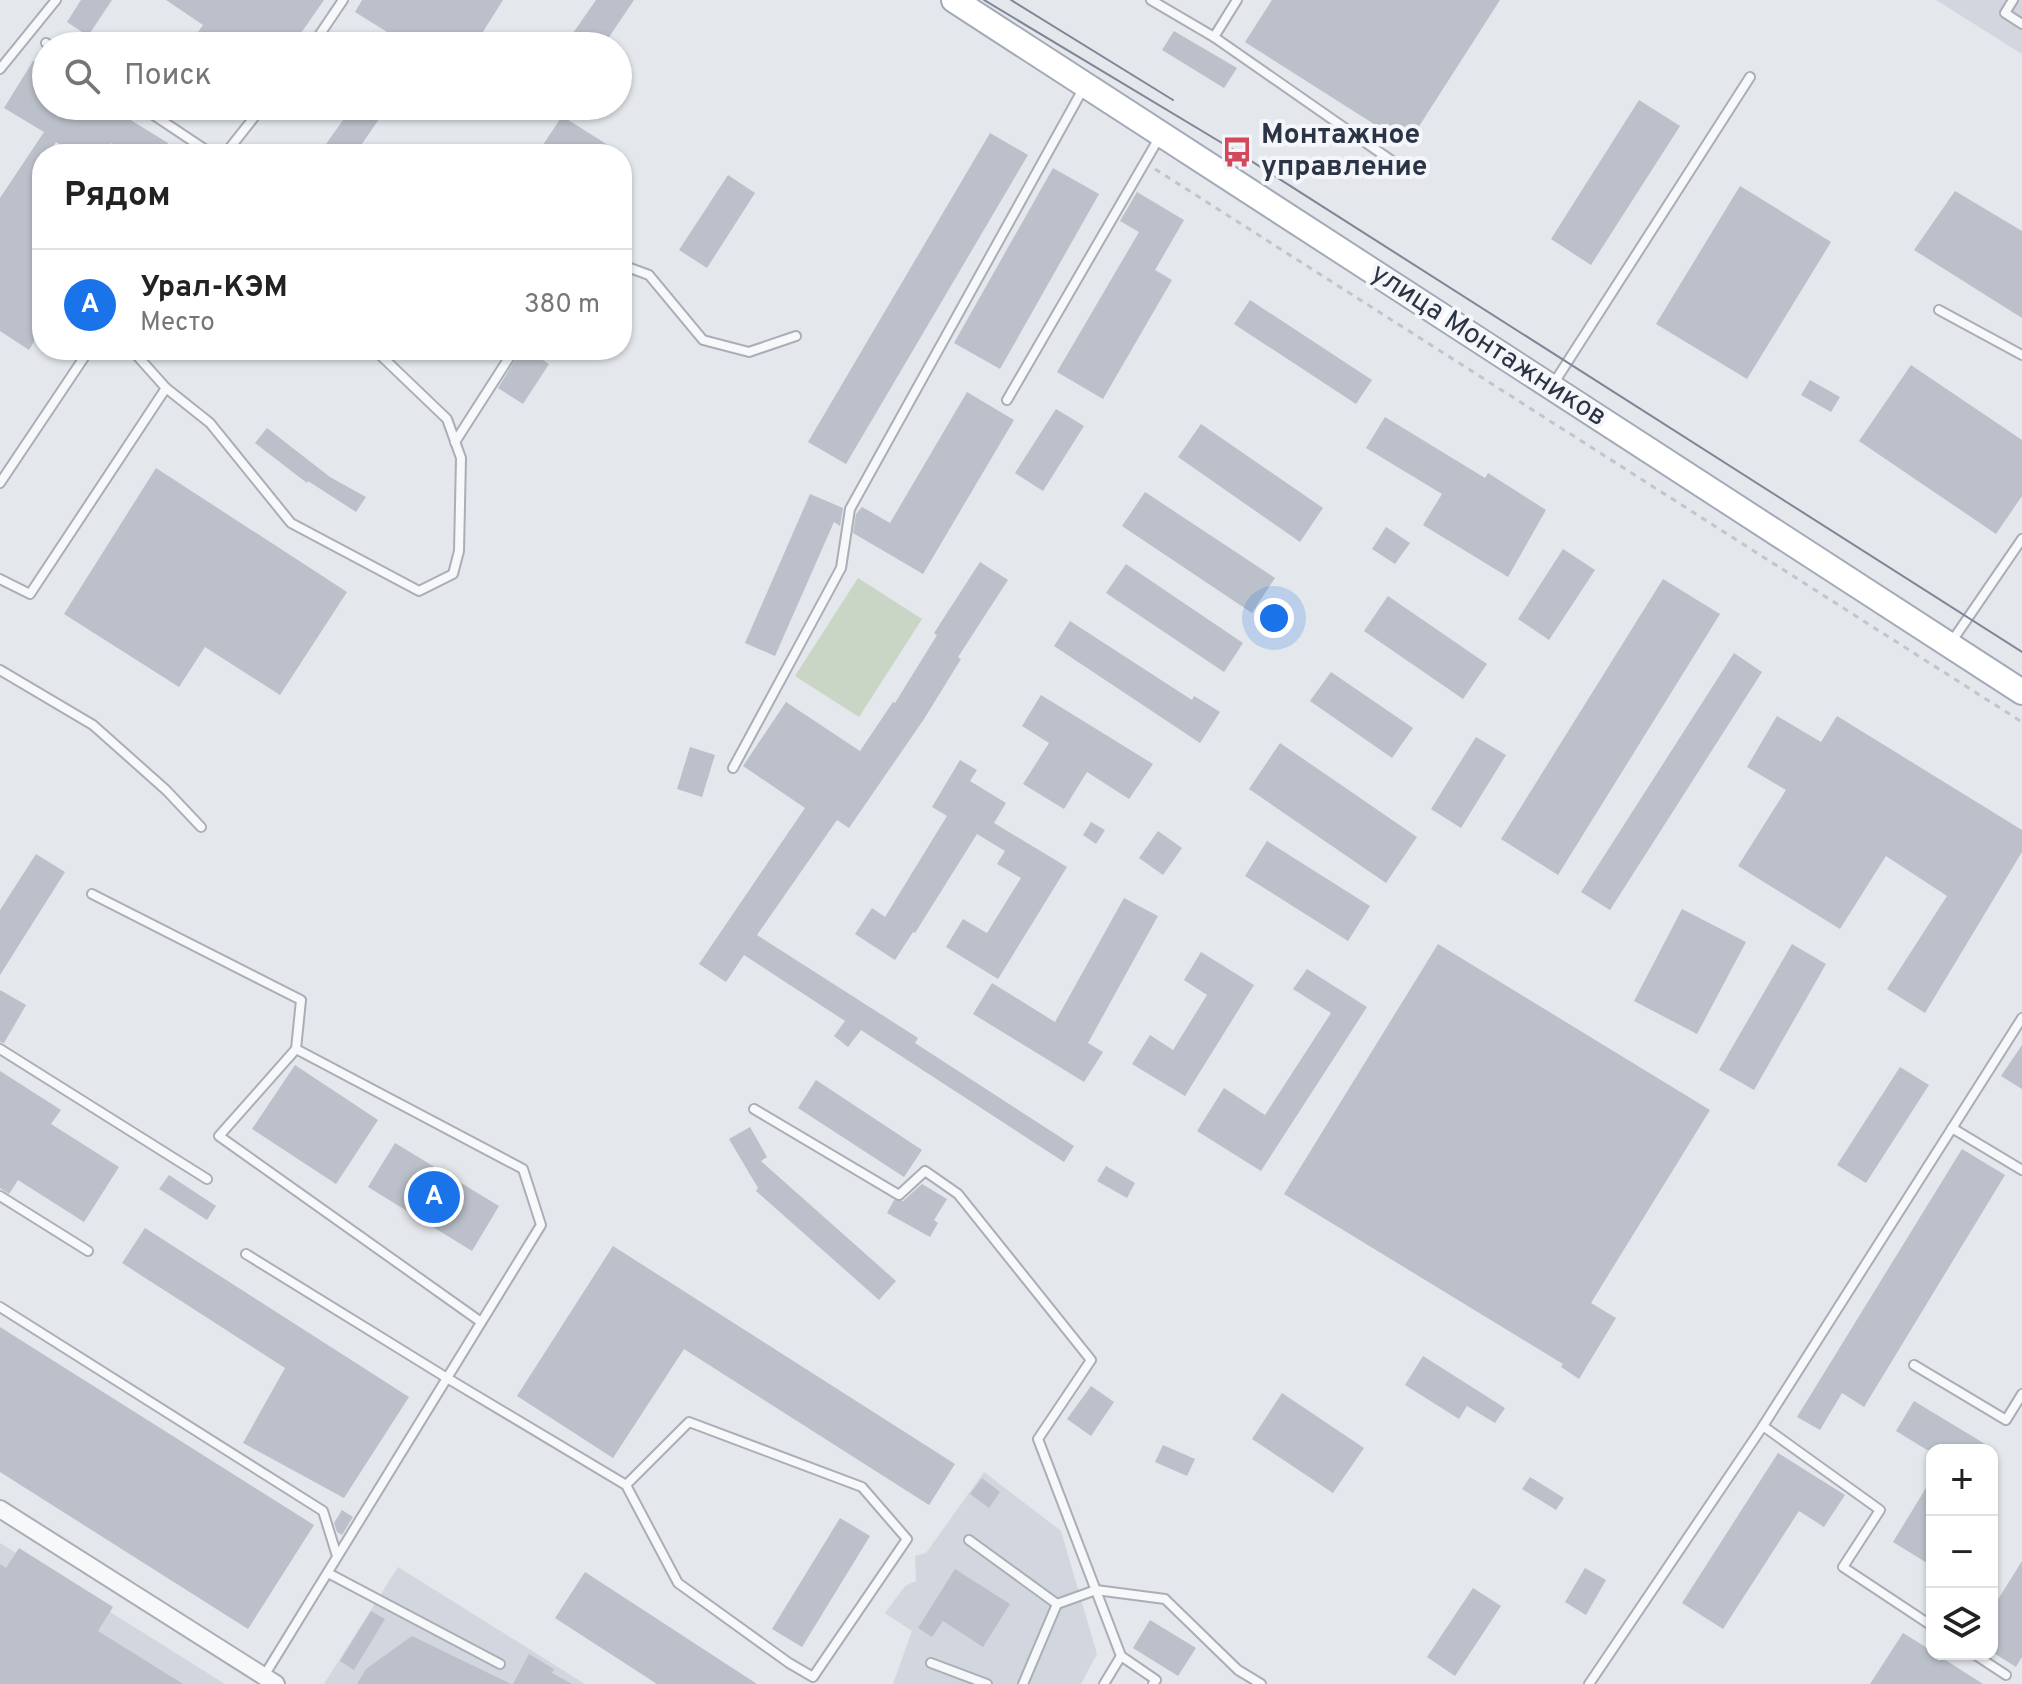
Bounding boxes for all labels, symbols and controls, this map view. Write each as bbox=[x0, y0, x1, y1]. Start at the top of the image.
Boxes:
search box bbox=[32, 32, 632, 120]
icon: search bbox=[60, 54, 104, 98]
text: Поиск bbox=[124, 58, 212, 95]
place label: Монтажное управление bbox=[1261, 118, 1427, 186]
bus stop icon: Монтажное управление bbox=[1220, 135, 1254, 169]
text: Рядом bbox=[64, 175, 171, 218]
street label: улица Монтажников bbox=[1363, 256, 1613, 436]
text: Урал-КЭМ bbox=[140, 270, 288, 307]
text: A bbox=[81, 289, 99, 322]
text: 380 m bbox=[524, 289, 600, 322]
text: Место bbox=[140, 307, 215, 340]
your location bbox=[1254, 598, 1294, 638]
pin: A bbox=[408, 1167, 460, 1227]
map controls bbox=[1926, 1444, 1998, 1660]
button: + bbox=[1926, 1444, 1998, 1516]
button: − bbox=[1926, 1516, 1998, 1588]
button: layers bbox=[1926, 1588, 1998, 1660]

